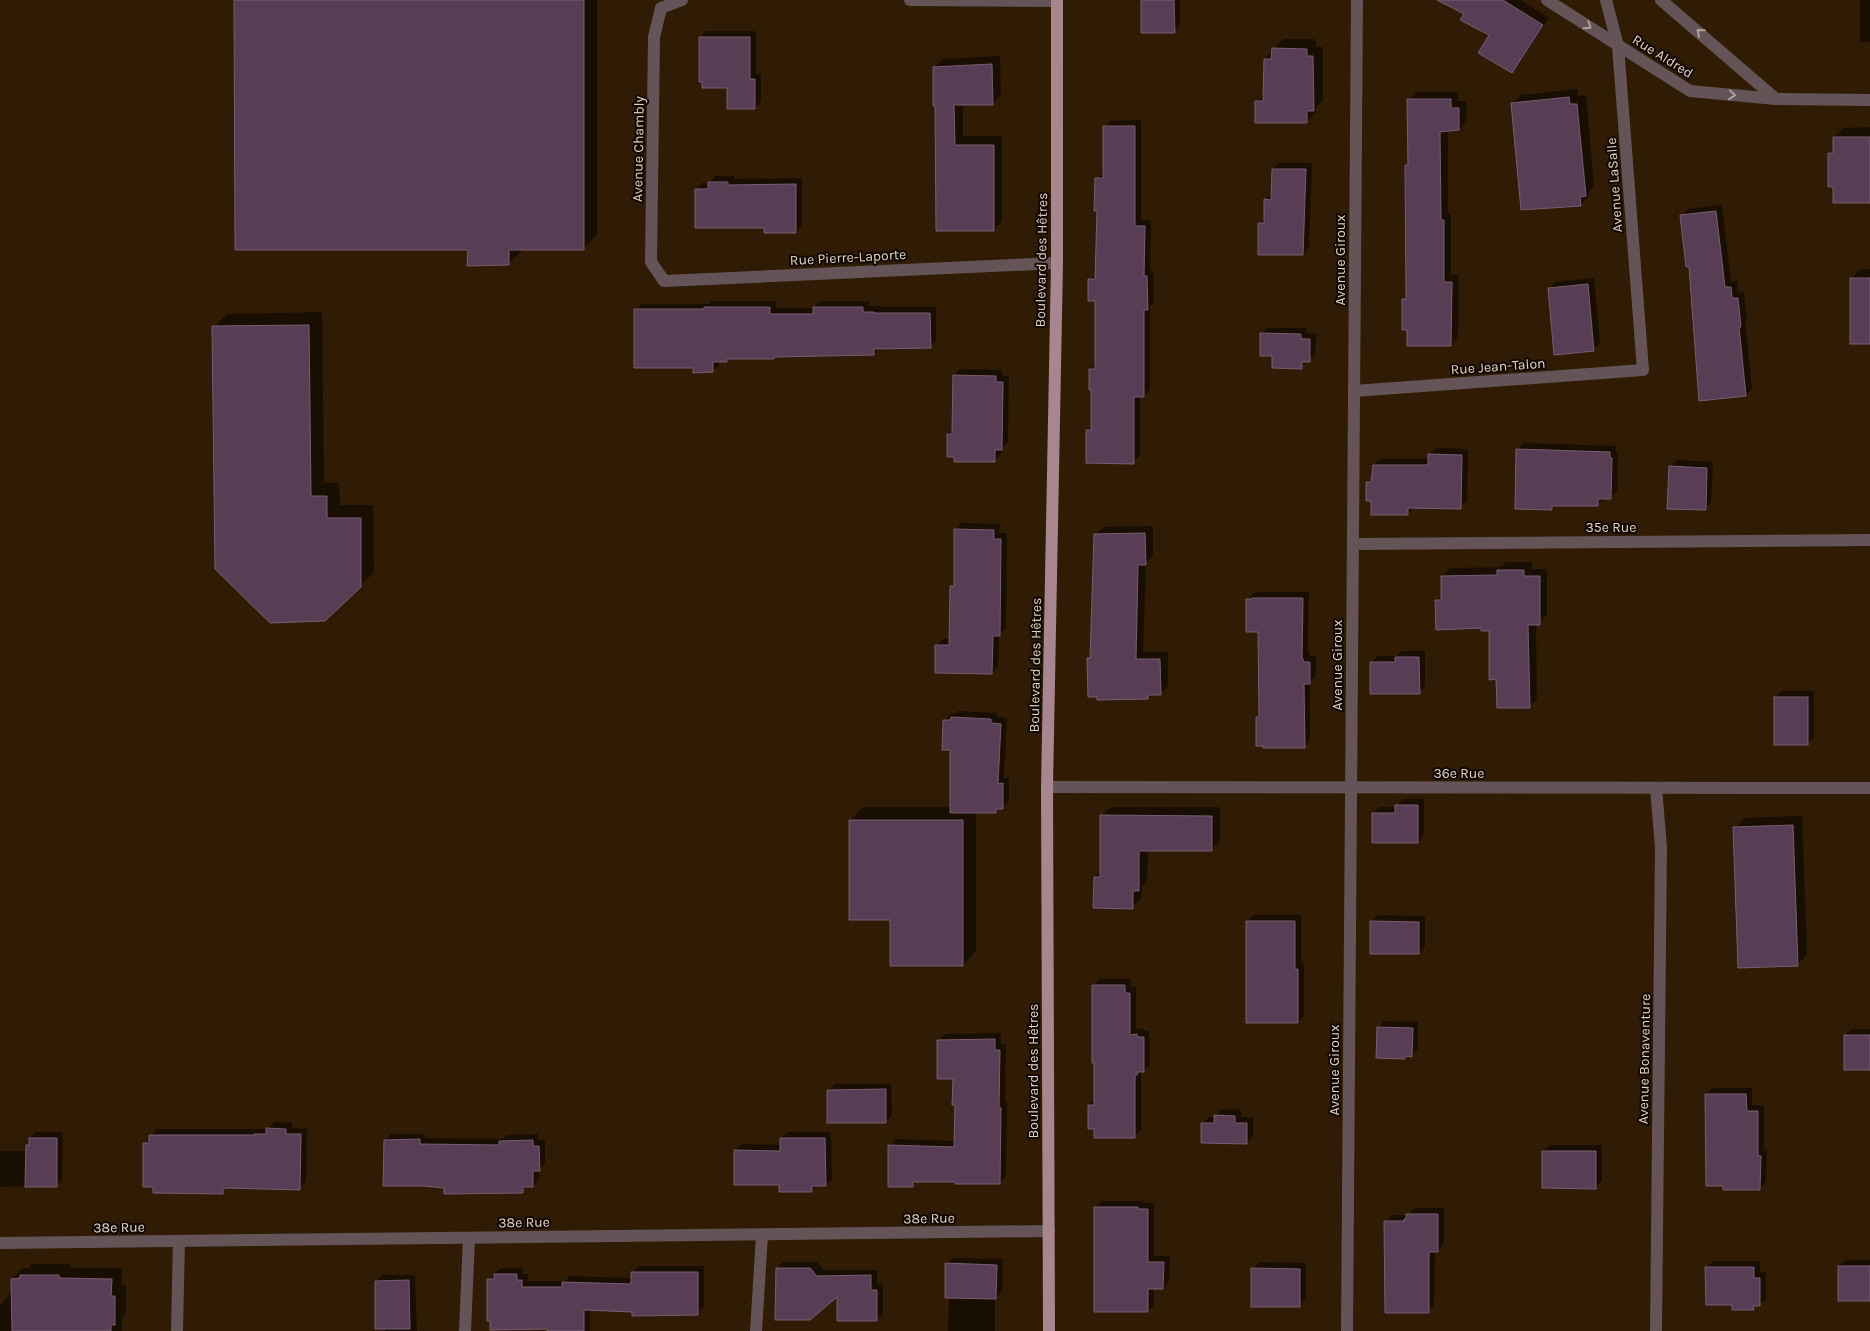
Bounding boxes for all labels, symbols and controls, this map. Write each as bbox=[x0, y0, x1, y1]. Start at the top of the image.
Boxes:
one-way arrow bbox=[1583, 20, 1592, 30]
one-way arrow bbox=[1696, 29, 1705, 38]
street label: Rue Aldred bbox=[1629, 31, 1696, 82]
one-way arrow bbox=[1728, 89, 1736, 100]
street label: Avenue Chambly bbox=[629, 95, 648, 202]
street label: Avenue LaSalle bbox=[1603, 137, 1626, 233]
street label: Boulevard des Hêtres bbox=[1032, 192, 1051, 328]
street label: Avenue Giroux bbox=[1332, 215, 1349, 305]
street label: Rue Pierre-Laporte bbox=[789, 246, 907, 269]
street label: Rue Jean-Talon bbox=[1450, 355, 1546, 378]
street label: 35e Rue bbox=[1586, 519, 1636, 536]
street label: Boulevard des Hêtres bbox=[1026, 597, 1045, 733]
street label: Avenue Giroux bbox=[1329, 620, 1346, 710]
street label: 36e Rue bbox=[1433, 765, 1485, 782]
street label: Avenue Bonaventure bbox=[1635, 994, 1654, 1124]
street label: Boulevard des Hêtres bbox=[1025, 1004, 1042, 1138]
street label: Avenue Giroux bbox=[1326, 1025, 1343, 1115]
street label: 38e Rue bbox=[903, 1210, 955, 1227]
street label: 38e Rue bbox=[498, 1214, 550, 1231]
street label: 38e Rue bbox=[93, 1219, 145, 1236]

